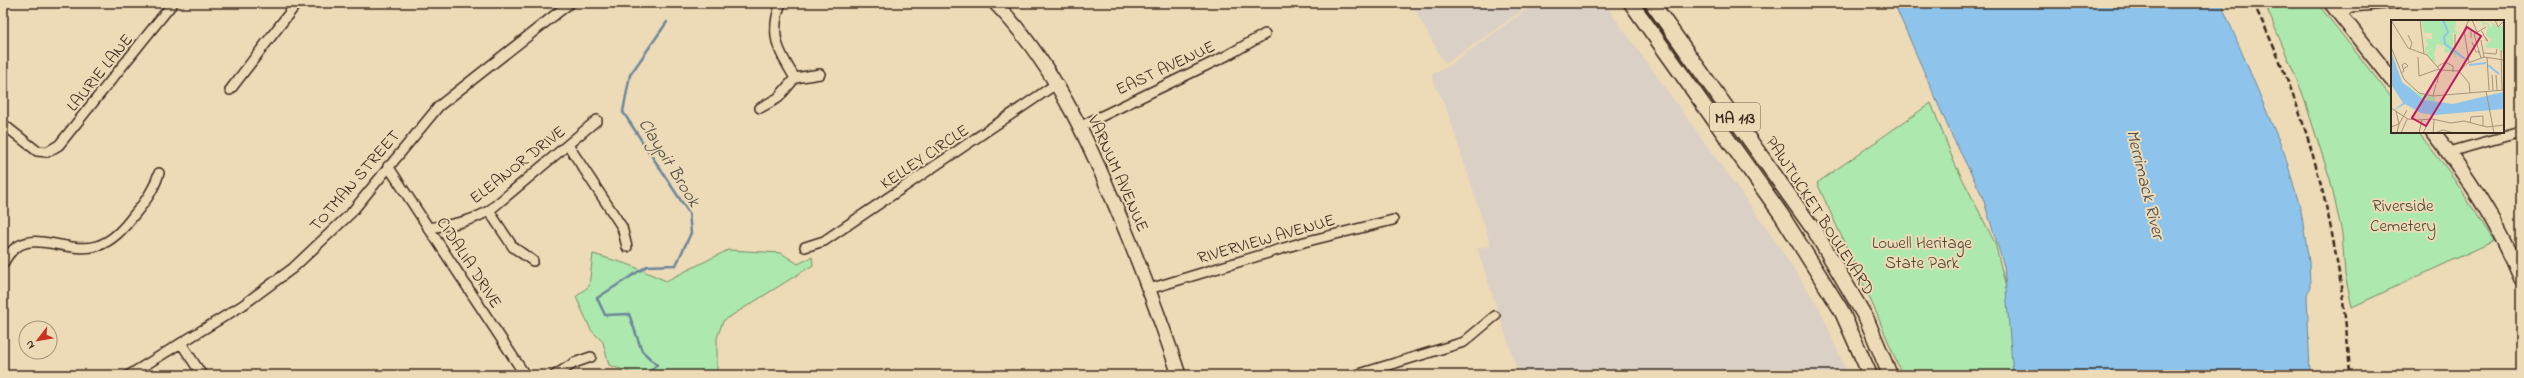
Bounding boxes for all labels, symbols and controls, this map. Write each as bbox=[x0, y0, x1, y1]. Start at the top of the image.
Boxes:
inset map bbox=[2391, 20, 2504, 133]
street label: LAURIE LANE bbox=[61, 29, 139, 117]
street label: EAST AVENUE bbox=[1112, 34, 1219, 102]
road number: MA 113 bbox=[1710, 103, 1760, 131]
street label: VARNUM AVENUE bbox=[1080, 110, 1155, 236]
water label: Claypit Brook bbox=[631, 114, 706, 213]
street label: KELLEY CIRCLE bbox=[875, 118, 974, 196]
street label: ELEANOR DRIVE bbox=[465, 120, 571, 211]
street label: TOTMAN STREET bbox=[304, 124, 407, 237]
water label: Merrimack River bbox=[2118, 127, 2171, 244]
street label: PAWTUCKET BOULEVARD bbox=[1759, 131, 1881, 300]
park label: Riverside Cemetery bbox=[2370, 194, 2436, 240]
street label: RIVERVIEW AVENUE bbox=[1195, 208, 1338, 271]
street label: CIDALIA DRIVE bbox=[430, 212, 508, 313]
park label: Lowell Heritage State Park bbox=[1872, 231, 1972, 276]
north arrow bbox=[18, 320, 58, 360]
text: N bbox=[22, 337, 39, 352]

